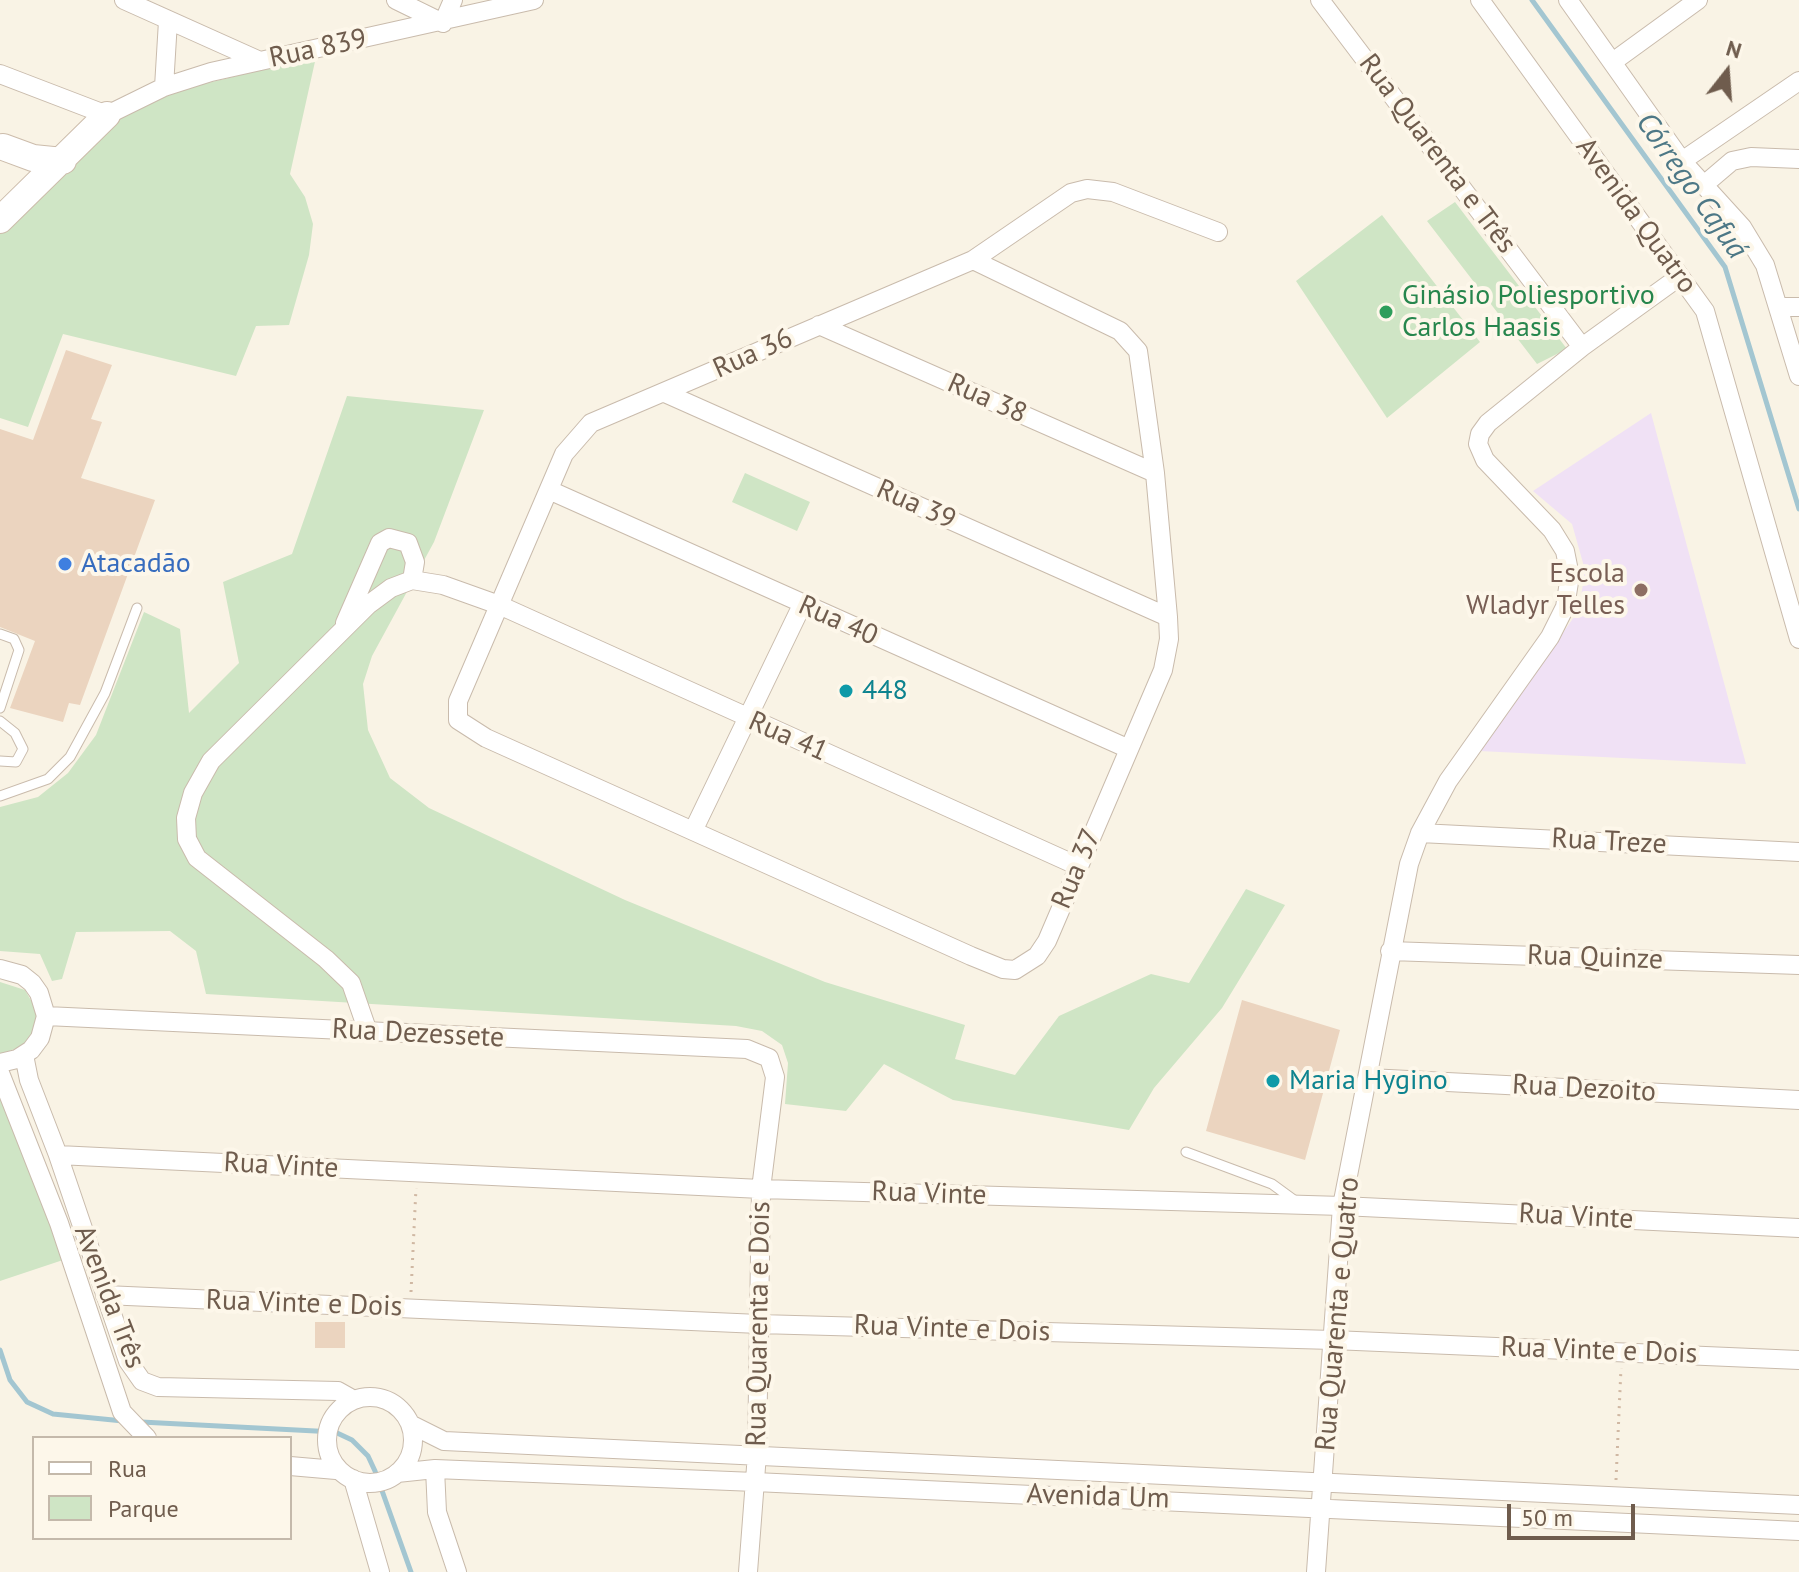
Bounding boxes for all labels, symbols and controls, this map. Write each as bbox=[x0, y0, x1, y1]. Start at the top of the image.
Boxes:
street label: Rua 839 bbox=[266, 22, 370, 76]
north arrow bbox=[1687, 32, 1767, 112]
text: N bbox=[1723, 34, 1745, 65]
street label: Rua Quarenta e Três bbox=[1351, 48, 1523, 260]
water label: Córrego Cafuá bbox=[1628, 106, 1754, 266]
street label: Avenida Quatro bbox=[1568, 132, 1704, 300]
place label: Ginásio Poliesportivo Carlos Haasis bbox=[1402, 279, 1655, 345]
marker: Ginásio Poliesportivo Carlos Haasis bbox=[1377, 303, 1395, 321]
street label: Rua 36 bbox=[708, 322, 798, 386]
street label: Rua 38 bbox=[942, 367, 1032, 431]
street label: Rua 39 bbox=[871, 473, 961, 537]
place label: Atacadão bbox=[81, 547, 191, 581]
marker: Atacadão bbox=[56, 555, 74, 573]
place label: Escola Wladyr Telles bbox=[1466, 557, 1625, 623]
marker: Escola Wladyr Telles bbox=[1632, 581, 1650, 599]
street label: Rua 40 bbox=[793, 589, 883, 653]
place label: 448 bbox=[862, 674, 908, 708]
marker: 448 bbox=[837, 682, 855, 700]
street label: Rua 41 bbox=[743, 705, 833, 769]
street label: Rua Treze bbox=[1551, 822, 1667, 862]
street label: Rua 37 bbox=[1045, 824, 1109, 914]
street label: Rua Quinze bbox=[1526, 939, 1664, 977]
street label: Rua Dezessete bbox=[331, 1013, 505, 1055]
place label: Maria Hygino bbox=[1289, 1064, 1448, 1098]
street label: Rua Dezoito bbox=[1511, 1068, 1657, 1110]
marker: Maria Hygino bbox=[1264, 1072, 1282, 1090]
street label: Rua Vinte bbox=[223, 1146, 339, 1186]
street label: Rua Vinte bbox=[871, 1175, 987, 1213]
street label: Rua Quarenta e Quatro bbox=[1309, 1176, 1367, 1452]
street label: Rua Vinte bbox=[1518, 1197, 1634, 1237]
street label: Rua Quarenta e Dois bbox=[740, 1201, 778, 1447]
street label: Avenida Três bbox=[66, 1221, 152, 1373]
street label: Rua Vinte e Dois bbox=[205, 1284, 403, 1324]
street label: Rua Vinte e Dois bbox=[853, 1309, 1051, 1349]
street label: Rua Vinte e Dois bbox=[1500, 1331, 1698, 1371]
legend bbox=[32, 1436, 292, 1540]
text: Rua bbox=[108, 1453, 147, 1484]
street label: Avenida Um bbox=[1026, 1478, 1170, 1516]
scale bar bbox=[1511, 1488, 1639, 1538]
text: Parque bbox=[108, 1493, 179, 1524]
text: 50 m bbox=[1521, 1502, 1573, 1533]

